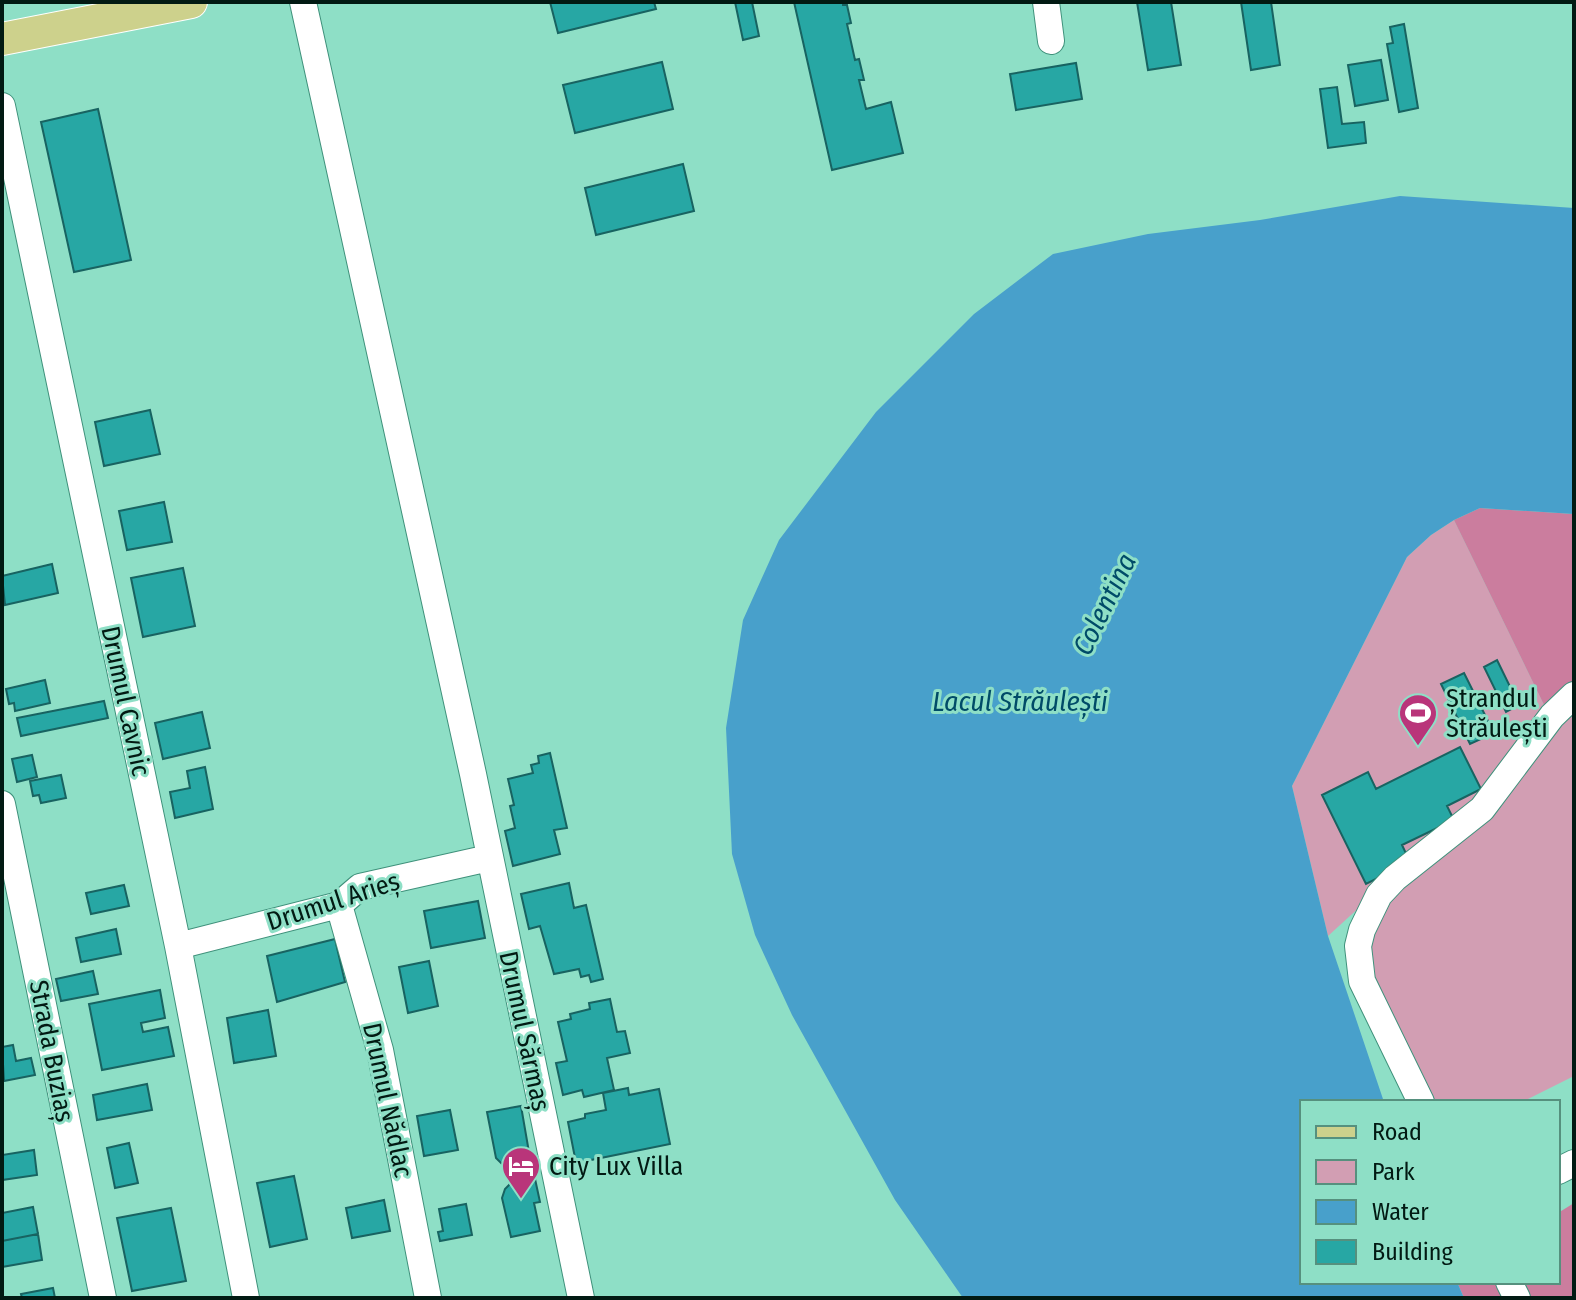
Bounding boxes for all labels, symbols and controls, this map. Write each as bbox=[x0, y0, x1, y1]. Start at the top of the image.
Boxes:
water label: Colentina bbox=[1066, 548, 1143, 660]
street label: Drumul Cavnic bbox=[94, 623, 157, 779]
place label: Ștrandul Străulești bbox=[1446, 683, 1548, 745]
water label: Lacul Străulești bbox=[932, 685, 1108, 719]
sports icon: Ștrandul Străulești bbox=[1397, 692, 1439, 747]
street label: Drumul Arieș bbox=[263, 865, 404, 938]
street label: Drumul Sărmaș bbox=[491, 948, 557, 1114]
street label: Strada Buziaș bbox=[22, 978, 80, 1125]
street label: Drumul Nădlac bbox=[356, 1020, 419, 1180]
legend bbox=[1300, 1100, 1560, 1284]
text: Road bbox=[1372, 1118, 1422, 1146]
hotel icon: City Lux Villa bbox=[500, 1145, 542, 1200]
place label: City Lux Villa bbox=[549, 1151, 683, 1182]
text: Park bbox=[1372, 1158, 1415, 1186]
text: Water bbox=[1372, 1198, 1429, 1226]
text: Building bbox=[1372, 1238, 1454, 1266]

